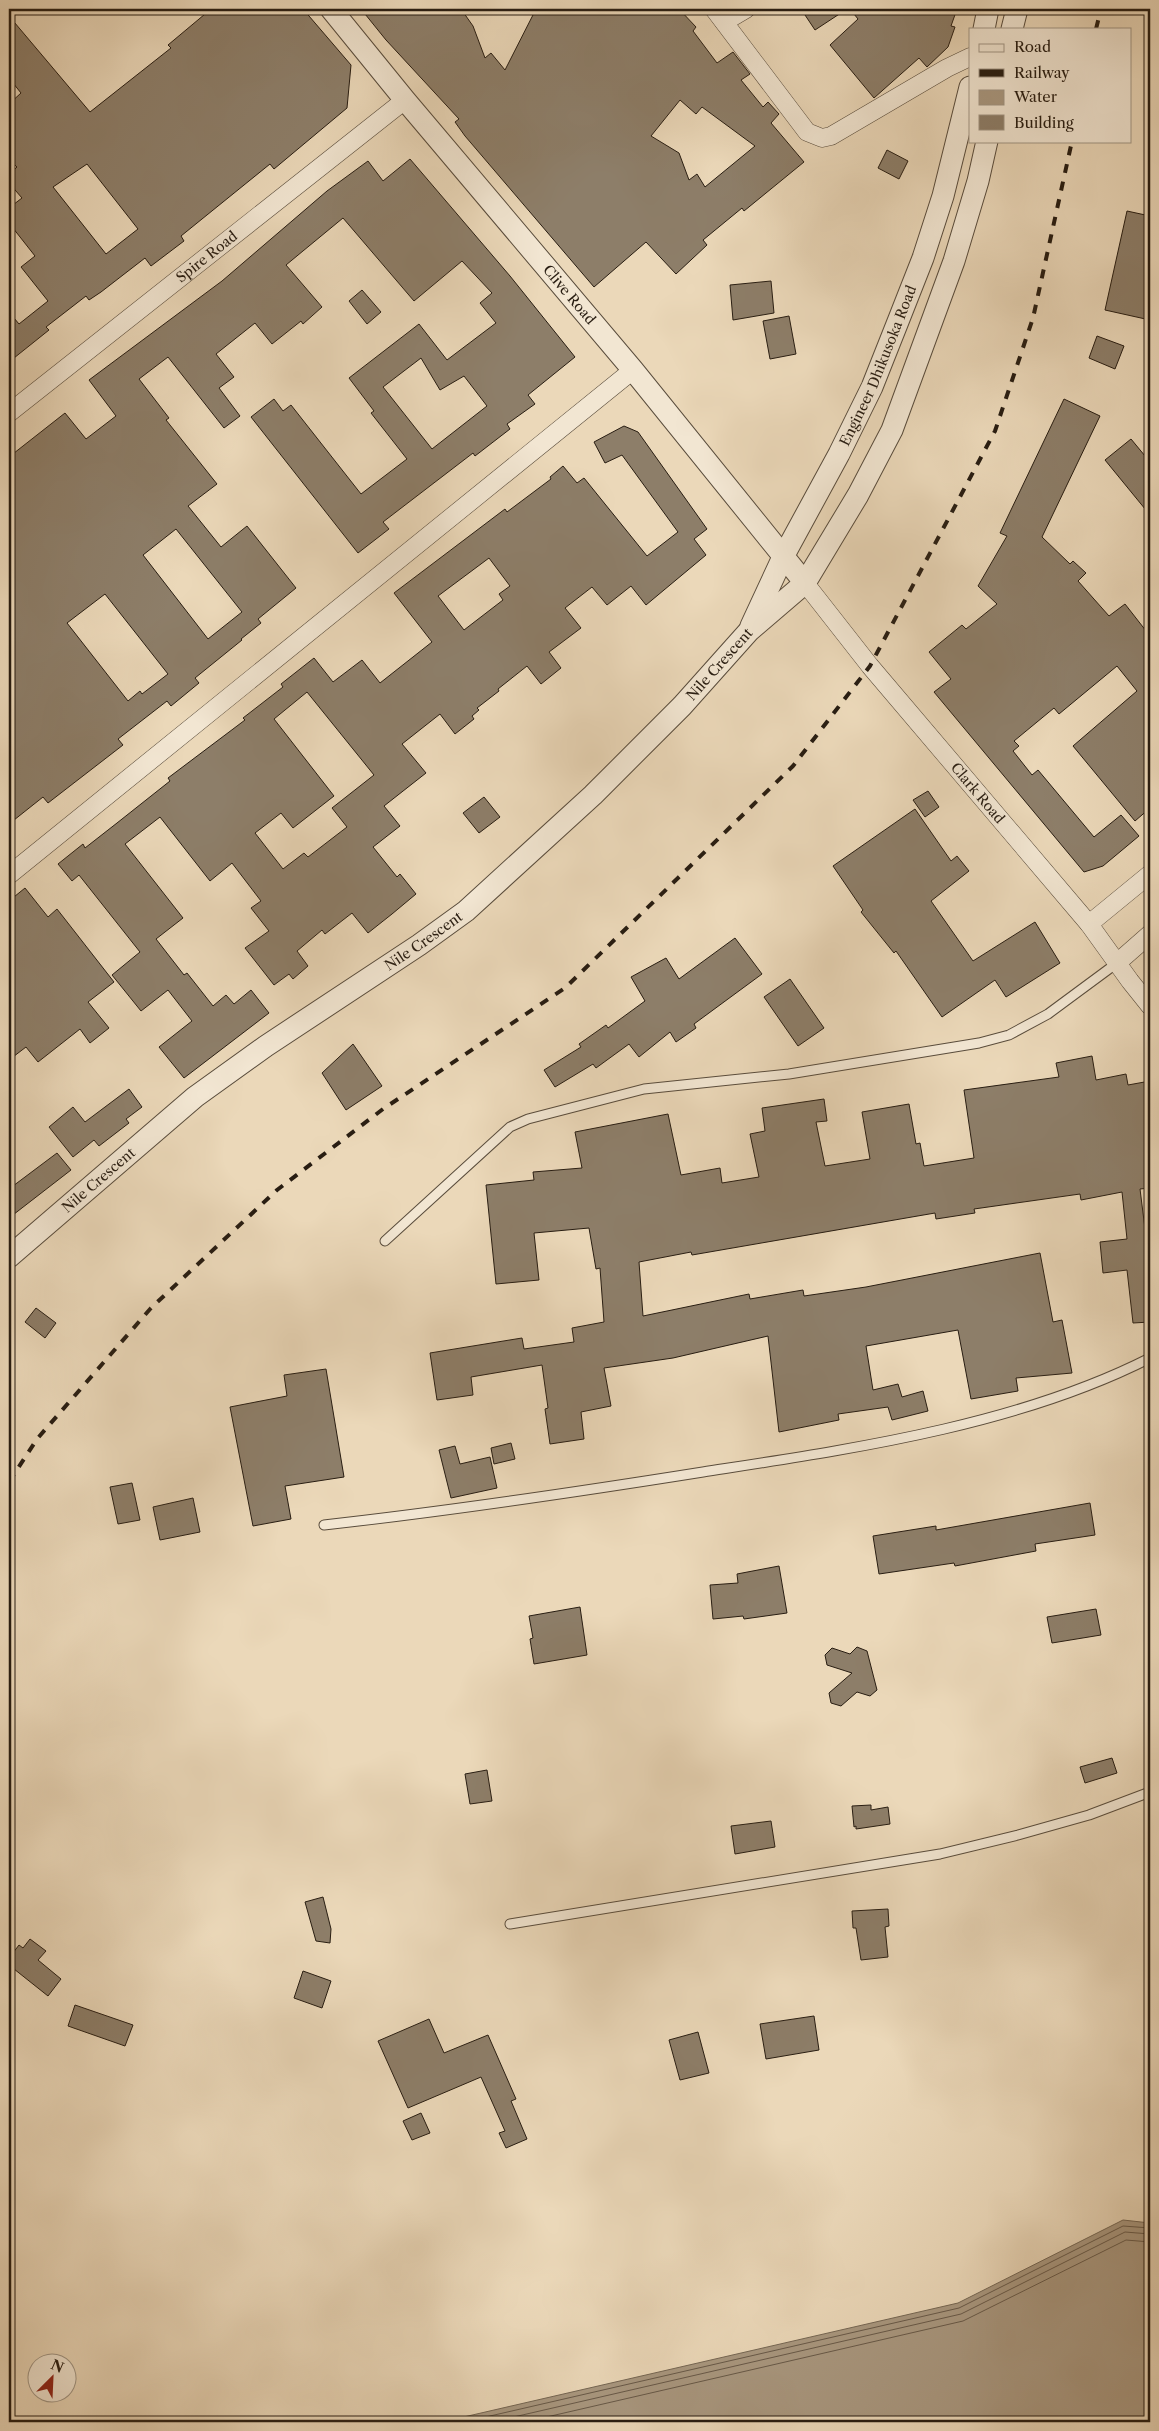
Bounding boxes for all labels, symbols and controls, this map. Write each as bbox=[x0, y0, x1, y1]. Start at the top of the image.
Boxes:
legend bbox=[969, 28, 1132, 142]
text: Road bbox=[1014, 37, 1051, 56]
text: Railway bbox=[1014, 63, 1070, 82]
text: Water bbox=[1013, 87, 1058, 106]
text: Building bbox=[1014, 113, 1074, 132]
street label: Spire Road bbox=[172, 227, 241, 286]
street label: Clive Road bbox=[539, 261, 600, 328]
street label: Engineer Dhikusoka Road bbox=[835, 282, 920, 449]
street label: Nile Crescent bbox=[682, 624, 756, 704]
street label: Clark Road bbox=[947, 759, 1009, 828]
street label: Nile Crescent bbox=[381, 908, 466, 974]
street label: Nile Crescent bbox=[58, 1144, 139, 1217]
north arrow bbox=[28, 2354, 78, 2404]
text: N bbox=[48, 2355, 67, 2377]

